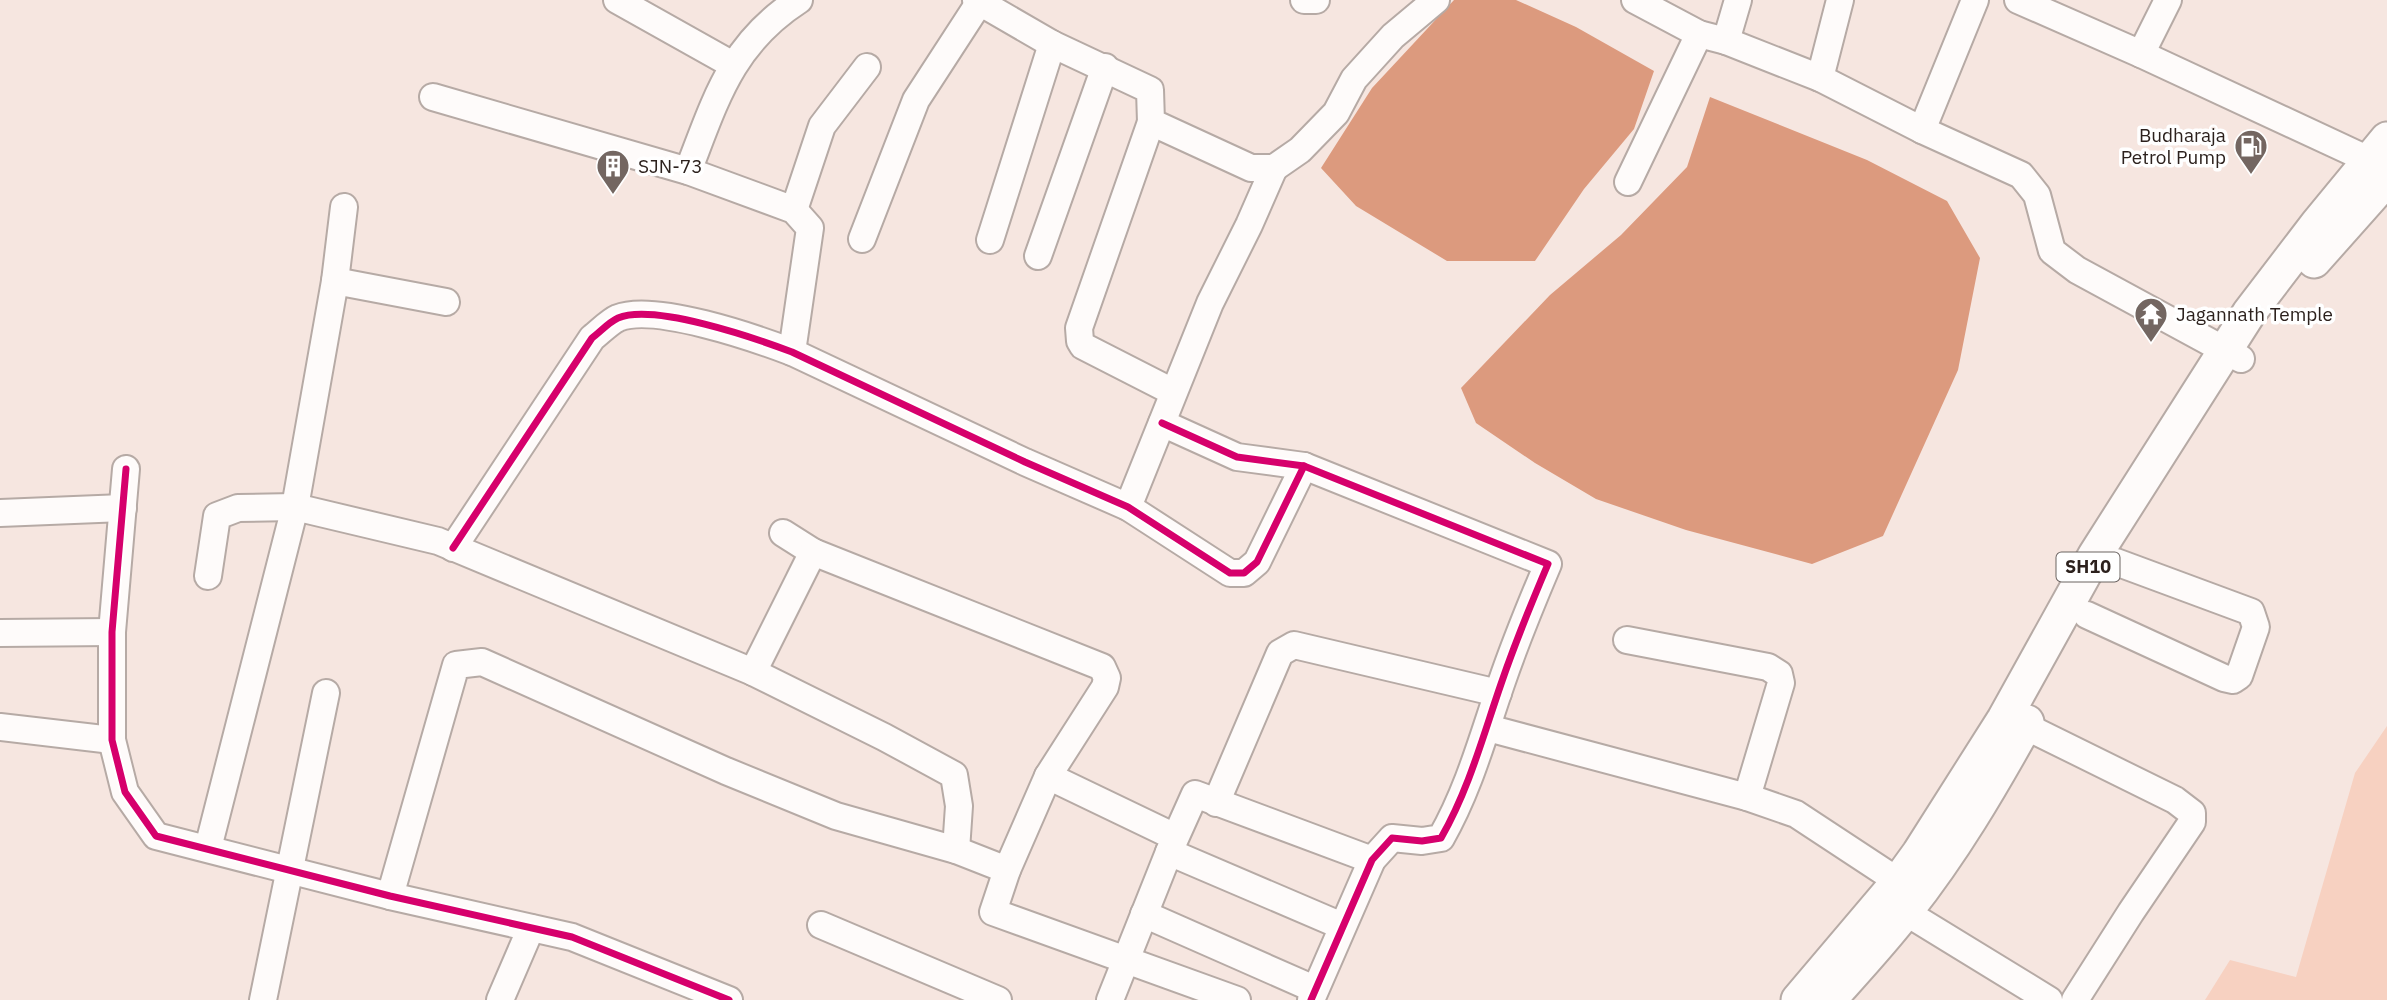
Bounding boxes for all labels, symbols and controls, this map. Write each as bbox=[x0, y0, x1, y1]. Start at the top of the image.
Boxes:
place label: Budharaja Petrol Pump bbox=[2121, 123, 2226, 169]
fuel station icon: Budharaja Petrol Pump bbox=[2232, 127, 2270, 176]
building icon: SJN-73 bbox=[594, 147, 632, 196]
place label: SJN-73 bbox=[638, 154, 703, 178]
temple icon: Jagannath Temple bbox=[2132, 295, 2170, 344]
place label: Jagannath Temple bbox=[2176, 302, 2333, 326]
road number: SH10 bbox=[2056, 552, 2120, 582]

